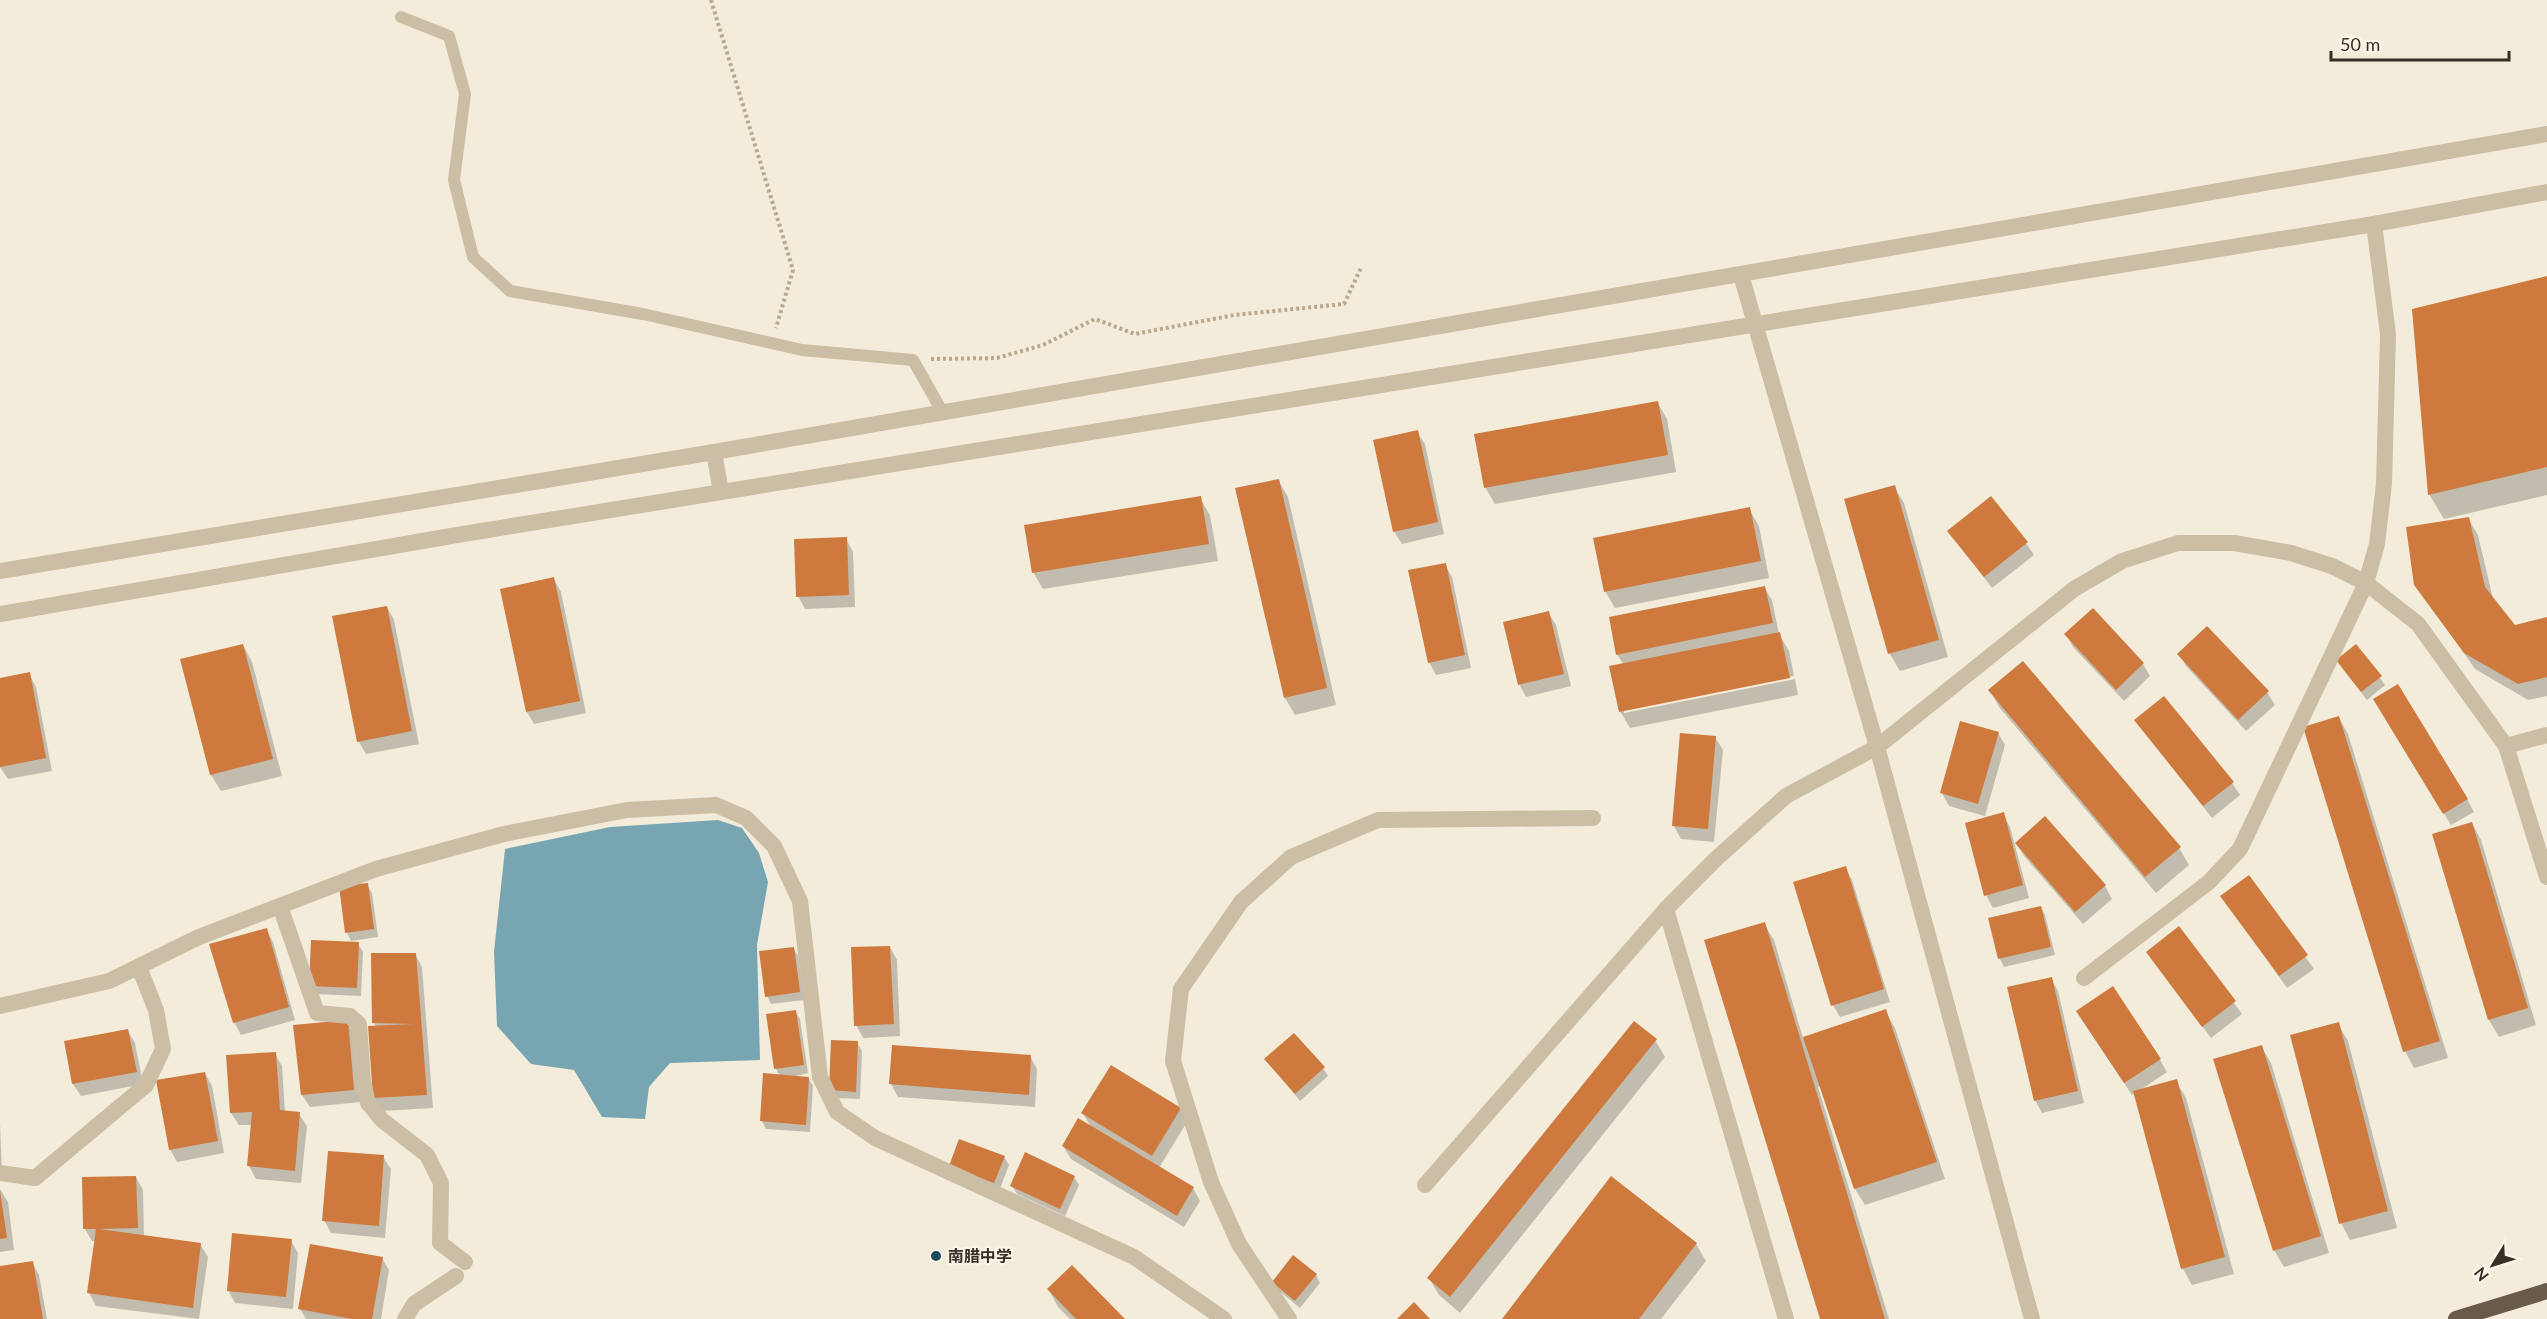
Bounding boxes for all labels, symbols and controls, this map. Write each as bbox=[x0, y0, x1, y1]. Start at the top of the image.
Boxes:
scale bar bbox=[2331, 24, 2510, 62]
text: 50 m bbox=[2340, 33, 2380, 55]
north arrow bbox=[2463, 1235, 2523, 1295]
place label: 南腊中学 bbox=[948, 1246, 1012, 1265]
marker: 南腊中学 bbox=[929, 1249, 943, 1263]
text: N bbox=[2470, 1264, 2492, 1285]

